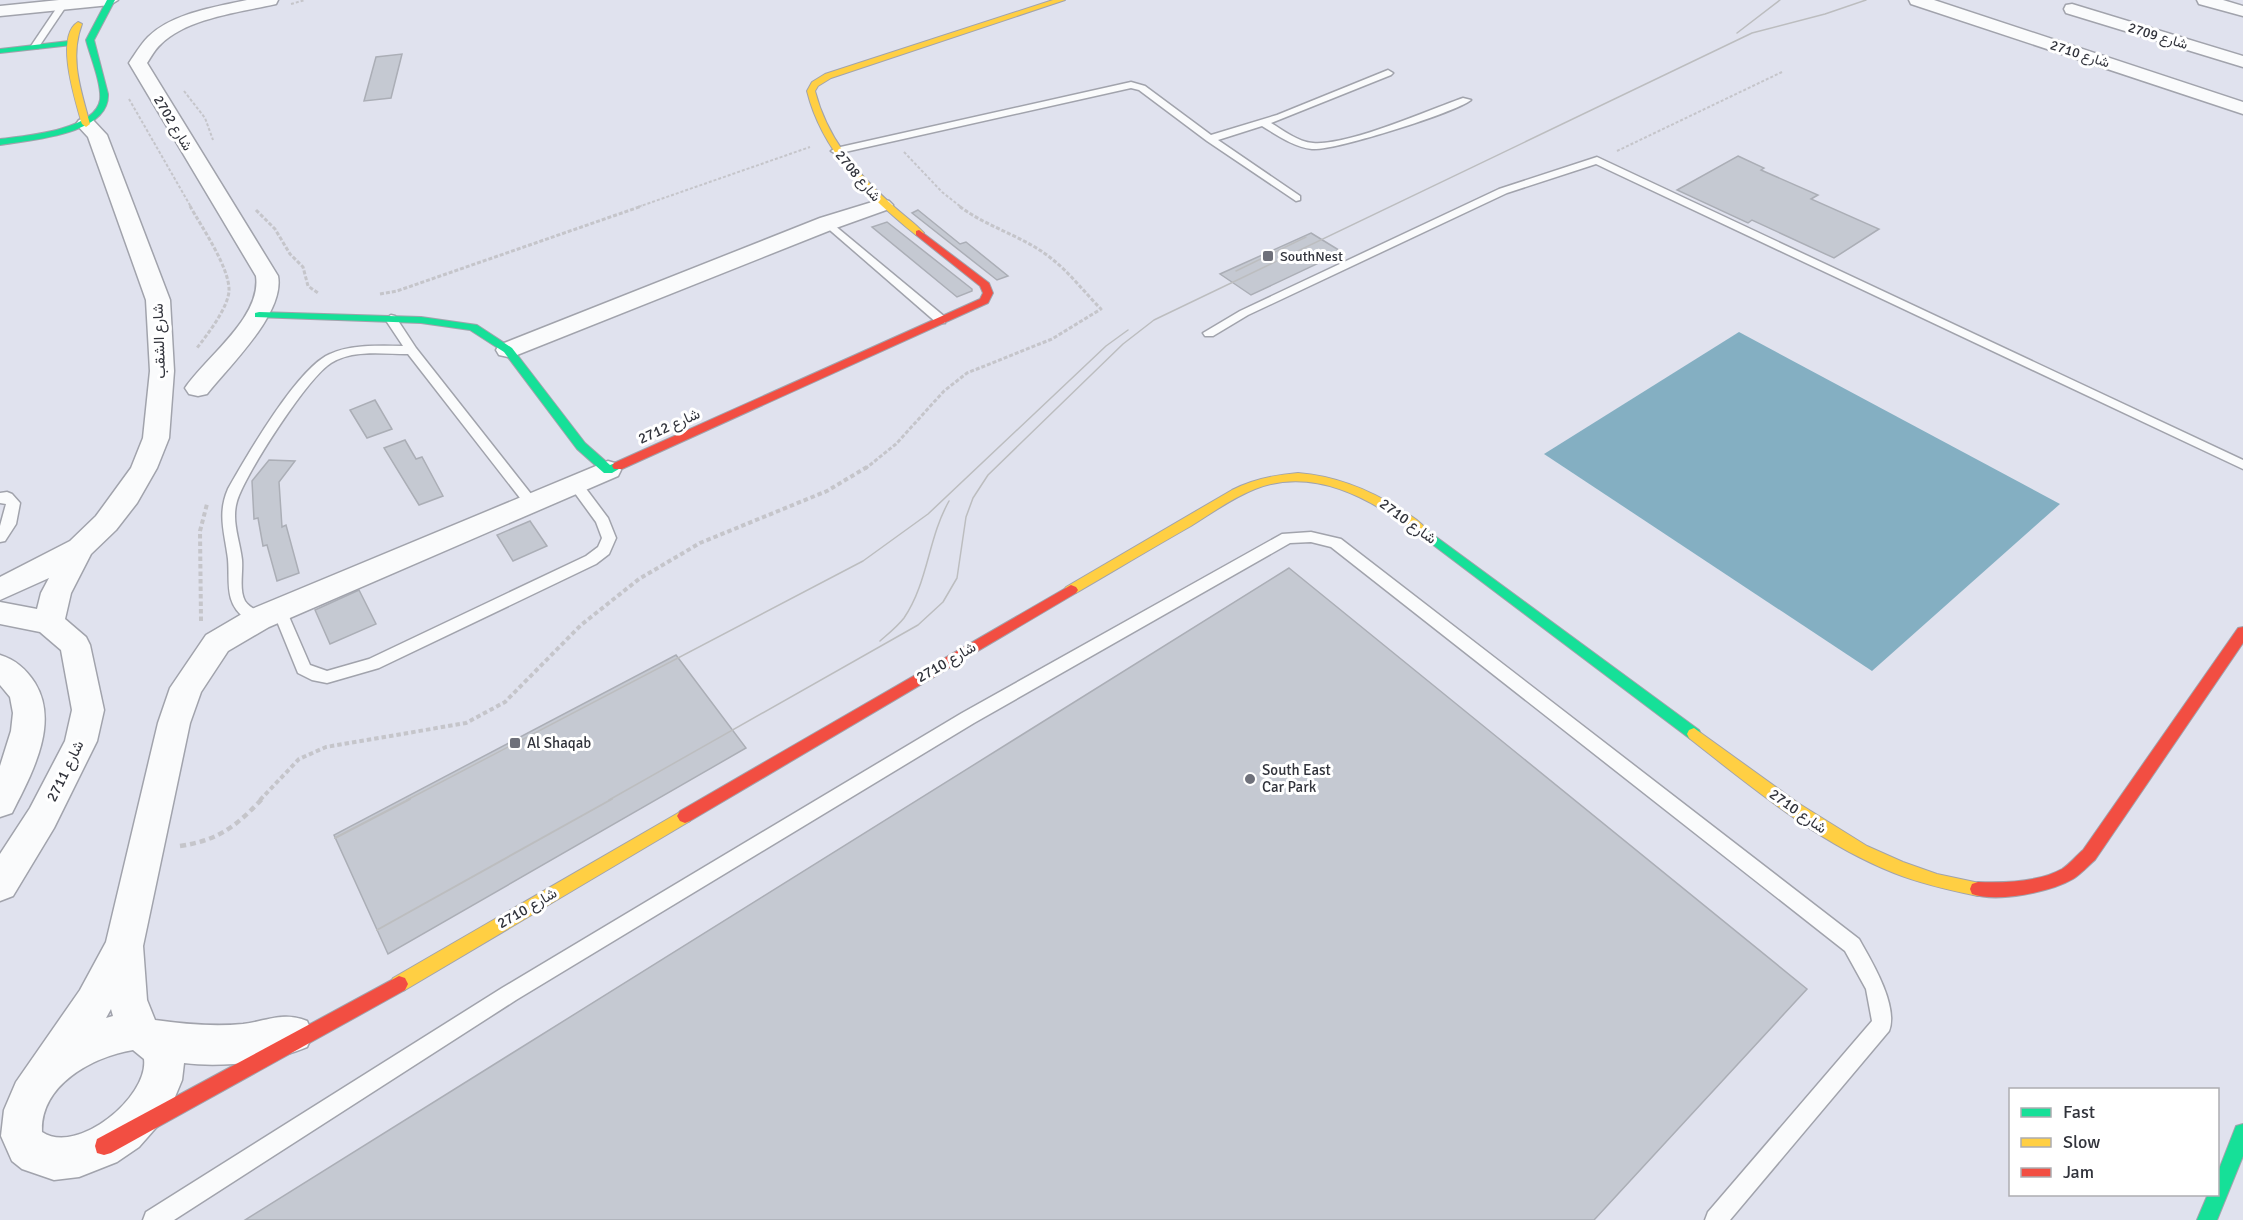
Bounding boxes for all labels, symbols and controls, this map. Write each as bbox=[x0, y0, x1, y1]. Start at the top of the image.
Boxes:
street label: شارع 2709 bbox=[2126, 19, 2190, 55]
street label: شارع 2710 bbox=[2048, 36, 2112, 73]
street label: شارع 2702 bbox=[148, 92, 196, 155]
street label: شارع 2708 bbox=[830, 147, 884, 206]
place label: SouthNest bbox=[1280, 248, 1343, 265]
marker: SouthNest bbox=[1261, 249, 1275, 263]
street label: شارع الشقب bbox=[149, 303, 171, 379]
street label: شارع 2712 bbox=[635, 404, 704, 449]
street label: شارع 2710 bbox=[1375, 494, 1440, 549]
street label: شارع 2710 bbox=[913, 638, 980, 688]
place label: Al Shaqab bbox=[527, 734, 591, 752]
marker: Al Shaqab bbox=[508, 736, 522, 750]
street label: شارع 2711 bbox=[42, 737, 89, 805]
place label: South East Car Park bbox=[1262, 761, 1331, 796]
marker: South East Car Park bbox=[1243, 772, 1257, 786]
street label: شارع 2710 bbox=[1765, 785, 1830, 839]
street label: شارع 2710 bbox=[494, 884, 561, 934]
legend bbox=[2009, 1088, 2219, 1196]
text: Fast bbox=[2063, 1101, 2095, 1123]
text: Slow bbox=[2063, 1131, 2100, 1153]
text: Jam bbox=[2063, 1161, 2094, 1183]

